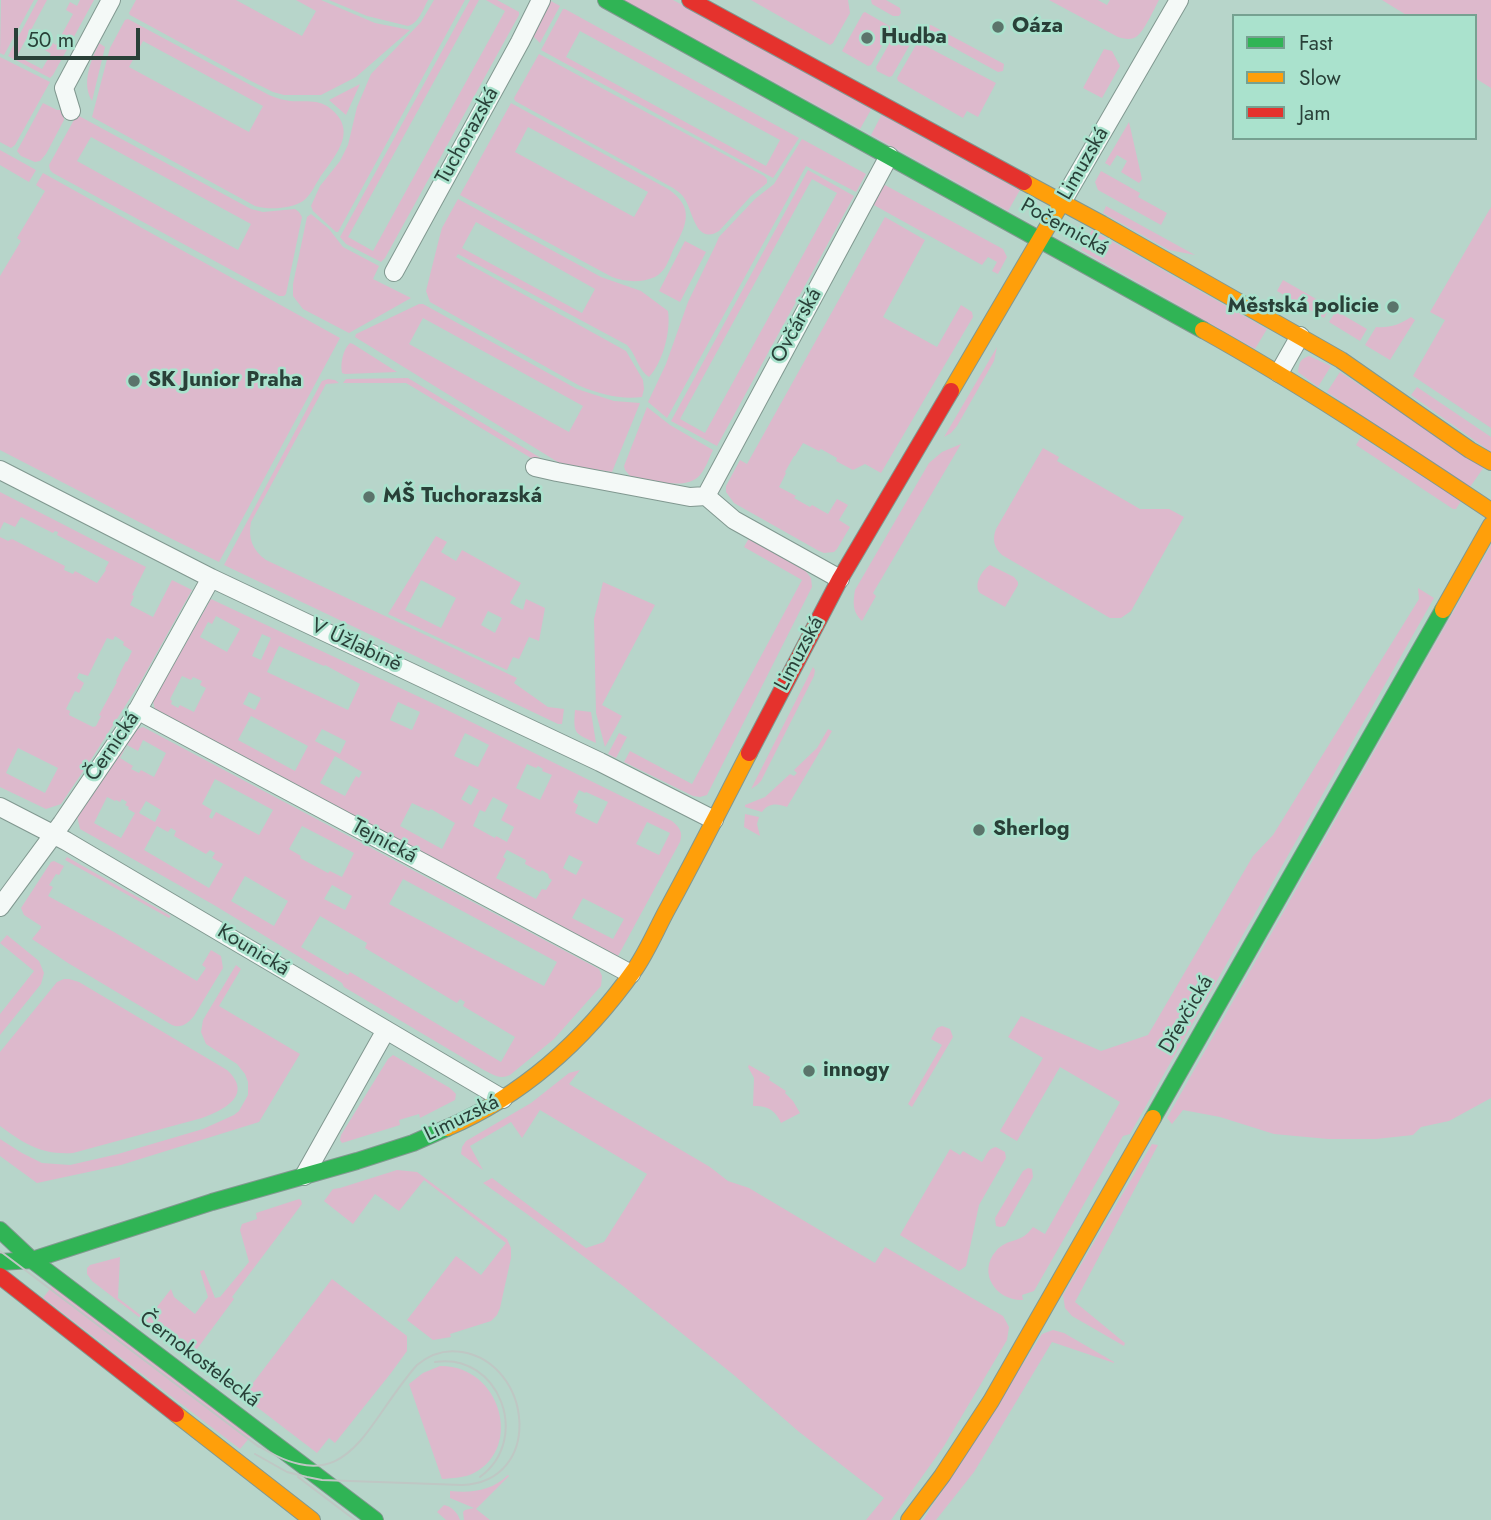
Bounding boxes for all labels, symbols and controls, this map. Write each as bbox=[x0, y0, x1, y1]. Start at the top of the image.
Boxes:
scale bar bbox=[18, 14, 144, 58]
place label: Oáza bbox=[1012, 14, 1063, 40]
legend bbox=[1232, 14, 1477, 140]
marker: Oáza bbox=[990, 19, 1006, 35]
text: 50 m bbox=[27, 25, 74, 55]
place label: Hudba bbox=[881, 25, 947, 51]
text: Fast bbox=[1299, 28, 1332, 58]
marker: Hudba bbox=[859, 30, 875, 46]
text: Slow bbox=[1299, 63, 1341, 93]
street label: Tuchorazská bbox=[431, 83, 505, 189]
text: Jam bbox=[1299, 98, 1331, 128]
street label: Limuzská bbox=[1053, 123, 1115, 205]
street label: Počernická bbox=[1016, 194, 1112, 262]
street label: Ovčárská bbox=[766, 284, 828, 368]
place label: Městská policie bbox=[1228, 294, 1379, 320]
marker: Městská policie bbox=[1385, 299, 1401, 315]
place label: SK Junior Praha bbox=[148, 368, 302, 394]
marker: SK Junior Praha bbox=[126, 373, 142, 389]
place label: MŠ Tuchorazská bbox=[383, 484, 542, 510]
marker: MŠ Tuchorazská bbox=[361, 489, 377, 505]
street label: Limuzská bbox=[770, 613, 830, 695]
street label: V Úžlabině bbox=[307, 614, 405, 678]
street label: Černická bbox=[81, 707, 145, 787]
street label: Tejnická bbox=[347, 815, 421, 869]
place label: Sherlog bbox=[993, 817, 1070, 843]
marker: Sherlog bbox=[971, 822, 987, 838]
street label: Kounická bbox=[212, 920, 294, 982]
street label: Dřevčická bbox=[1155, 972, 1219, 1058]
place label: innogy bbox=[823, 1058, 889, 1084]
marker: innogy bbox=[801, 1063, 817, 1079]
street label: Limuzská bbox=[421, 1090, 503, 1148]
street label: Černokostelecká bbox=[134, 1306, 264, 1414]

